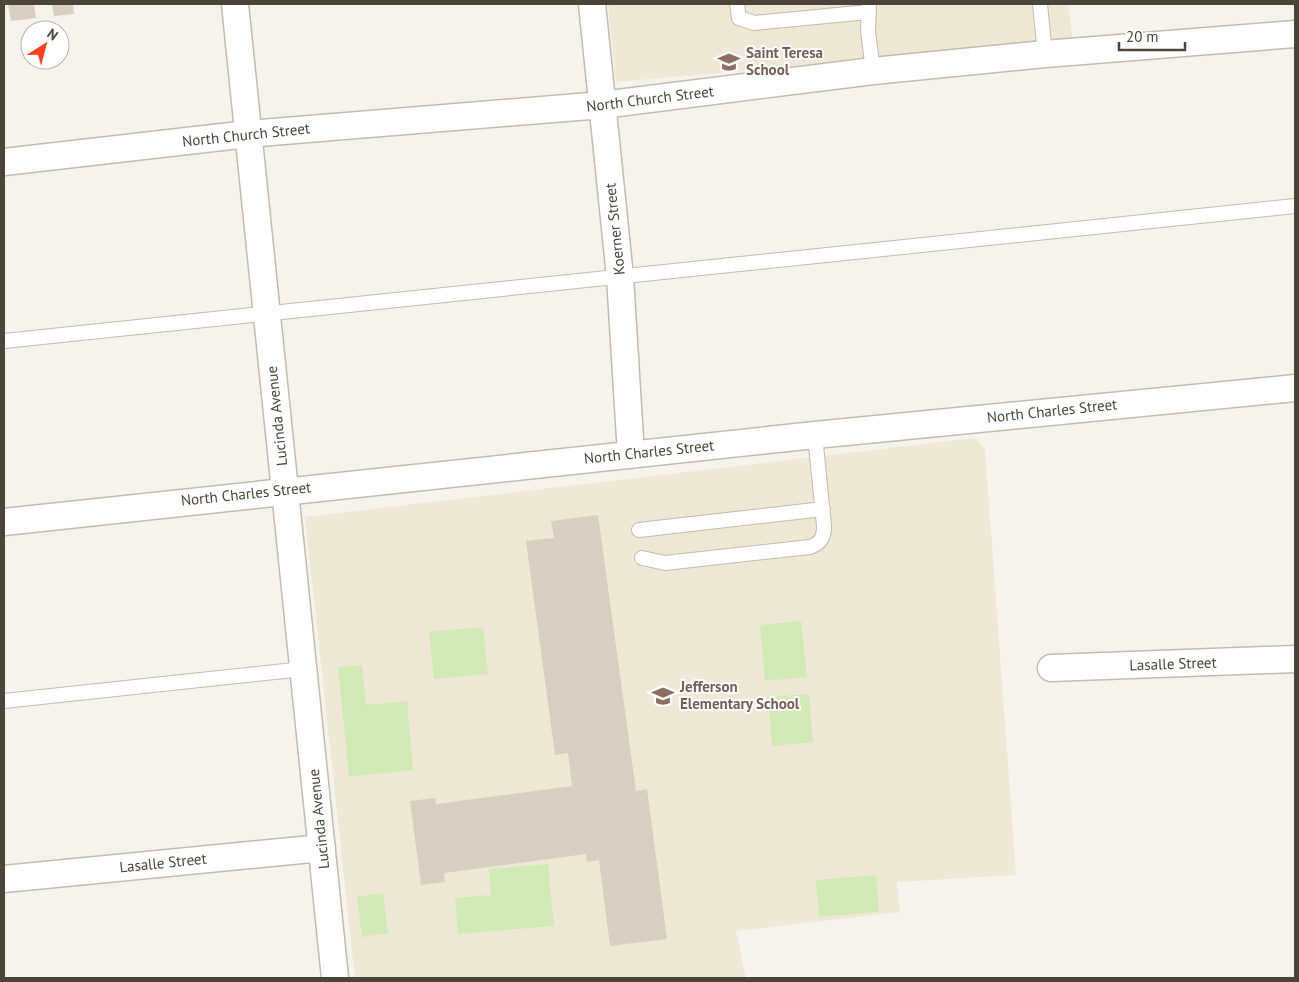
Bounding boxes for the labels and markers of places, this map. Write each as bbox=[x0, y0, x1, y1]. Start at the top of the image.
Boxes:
place label: Saint Teresa School bbox=[746, 43, 823, 79]
school or university icon: Saint Teresa School bbox=[716, 49, 742, 75]
place label: Jefferson Elementary School bbox=[679, 677, 800, 713]
school or university icon: Jefferson Elementary School bbox=[650, 683, 676, 709]

